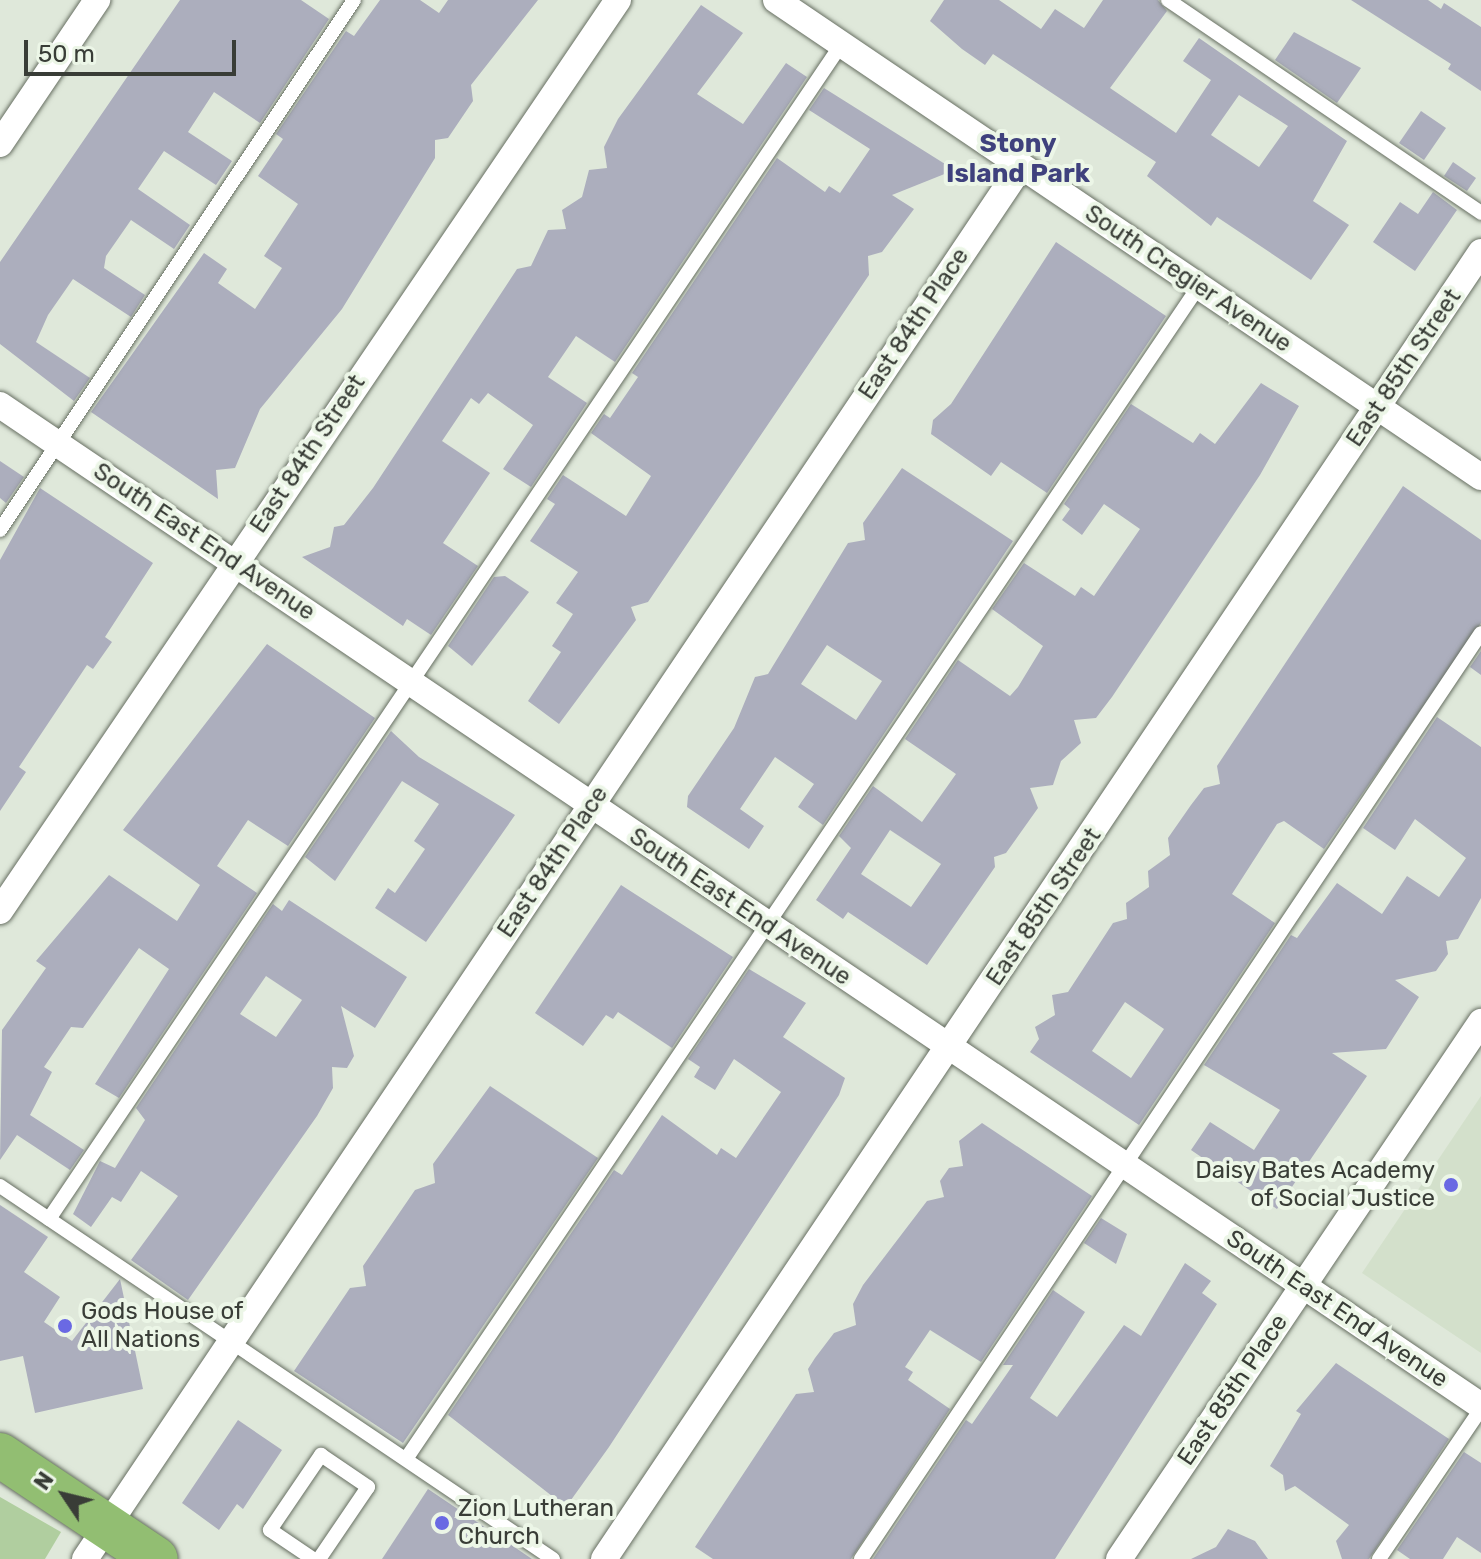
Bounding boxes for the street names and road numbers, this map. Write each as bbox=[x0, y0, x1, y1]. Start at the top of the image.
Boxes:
street label: South Cregier Avenue bbox=[1079, 199, 1297, 359]
street label: East 84th Place bbox=[853, 243, 975, 405]
street label: East 85th Street bbox=[1341, 284, 1467, 452]
street label: East 84th Street bbox=[244, 369, 372, 539]
street label: South East End Avenue bbox=[88, 457, 320, 627]
street label: East 84th Place bbox=[492, 781, 614, 943]
street label: South East End Avenue bbox=[624, 822, 856, 992]
street label: East 85th Street bbox=[981, 823, 1107, 991]
street label: South East End Avenue bbox=[1221, 1224, 1453, 1394]
street label: East 85th Place bbox=[1172, 1309, 1294, 1471]

